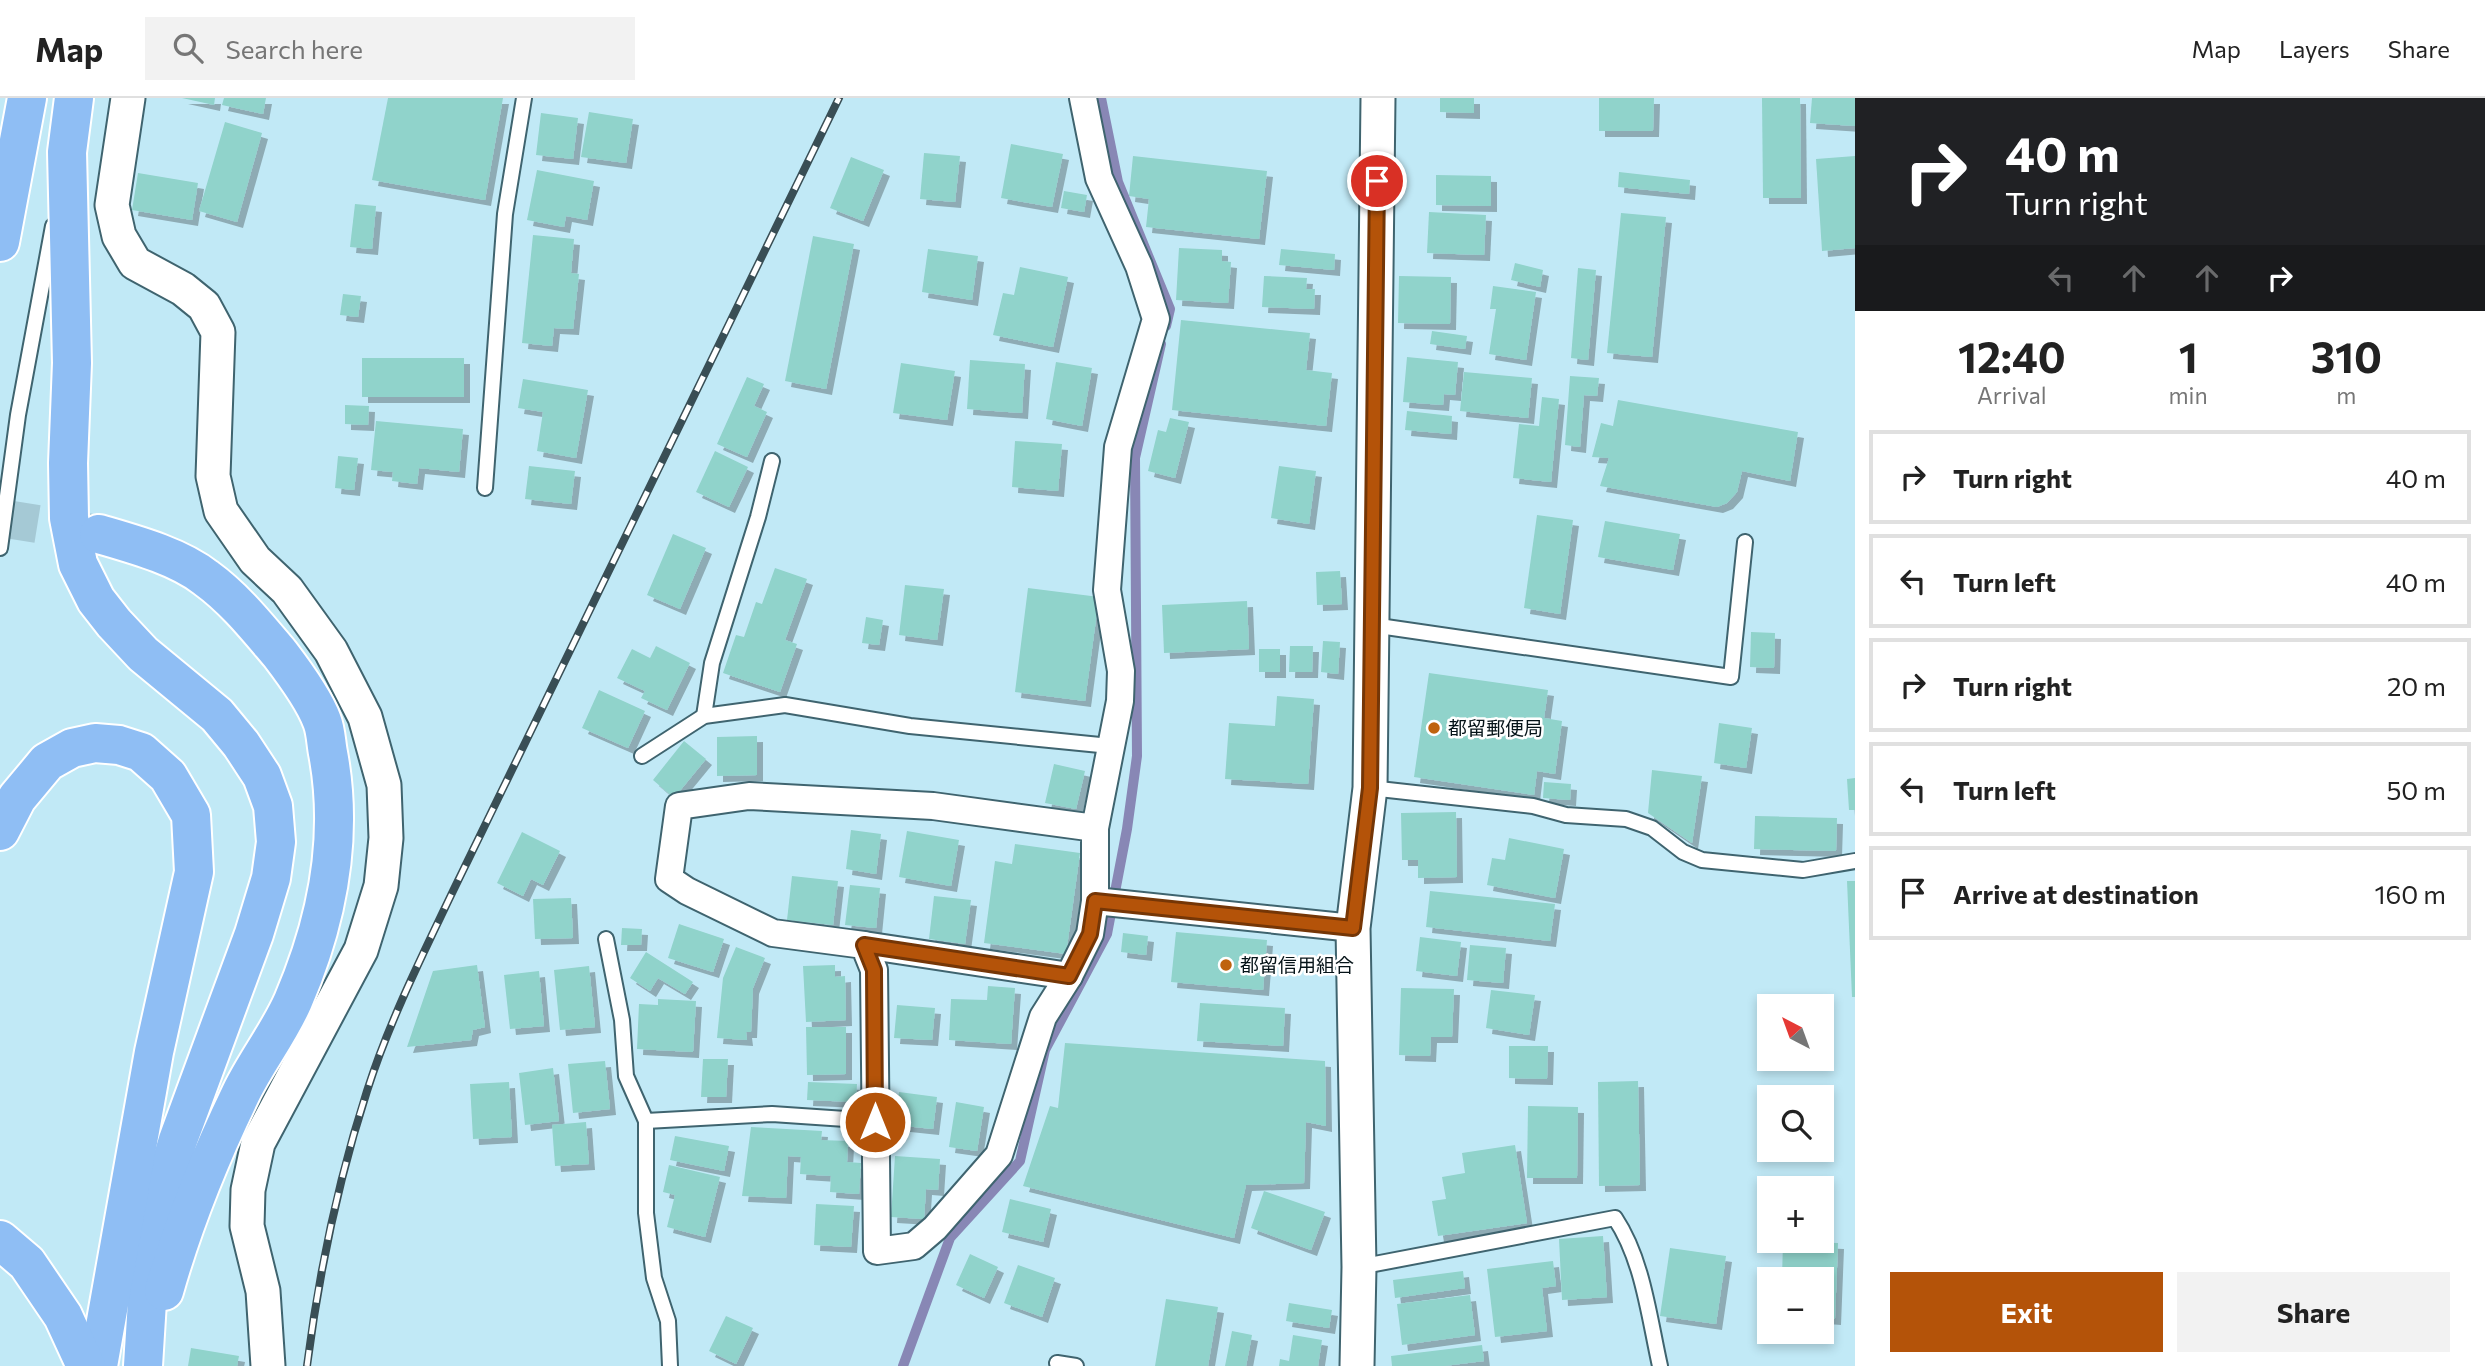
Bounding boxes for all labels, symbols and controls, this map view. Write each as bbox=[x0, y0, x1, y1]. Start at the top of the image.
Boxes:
search box bbox=[145, 17, 635, 80]
text: Map bbox=[35, 28, 103, 69]
icon: search bbox=[169, 29, 207, 67]
text: Search here bbox=[225, 33, 363, 64]
text: Map bbox=[2192, 34, 2241, 63]
text: Layers bbox=[2279, 34, 2350, 63]
text: Share bbox=[2388, 34, 2450, 63]
text: 40 m bbox=[2005, 122, 2120, 182]
icon: right bbox=[1890, 126, 1981, 217]
pin bbox=[1347, 151, 1407, 211]
icon: arrive bbox=[1358, 162, 1396, 200]
text: Turn right bbox=[2005, 182, 2148, 222]
icon: left bbox=[2042, 259, 2080, 297]
icon: ahead bbox=[2115, 259, 2153, 297]
icon: ahead bbox=[2188, 259, 2226, 297]
icon: right bbox=[2261, 259, 2299, 297]
text: 12:40 bbox=[1958, 330, 2066, 382]
text: 1 bbox=[2179, 330, 2198, 382]
text: 310 bbox=[2311, 330, 2382, 382]
text: Arrival bbox=[1977, 381, 2047, 409]
text: min bbox=[2169, 381, 2208, 409]
text: m bbox=[2336, 381, 2356, 409]
icon: right bbox=[1894, 458, 1932, 496]
text: Turn right bbox=[1953, 462, 2072, 493]
text: 40 m bbox=[2386, 462, 2446, 493]
icon: left bbox=[1894, 562, 1932, 600]
text: Turn left bbox=[1953, 566, 2056, 597]
text: 40 m bbox=[2386, 566, 2446, 597]
icon: right bbox=[1894, 666, 1932, 704]
text: Turn right bbox=[1953, 670, 2072, 701]
text: 20 m bbox=[2387, 670, 2446, 701]
place label: 都留郵便局 bbox=[1448, 716, 1543, 739]
marker: 都留郵便局 bbox=[1426, 720, 1442, 736]
icon: left bbox=[1894, 770, 1932, 808]
text: Turn left bbox=[1953, 774, 2056, 805]
text: 50 m bbox=[2386, 774, 2446, 805]
icon: arrive bbox=[1894, 874, 1932, 912]
text: Arrive at destination bbox=[1953, 878, 2199, 909]
text: 160 m bbox=[2374, 878, 2446, 909]
place label: 都留信用組合 bbox=[1240, 953, 1354, 976]
marker: 都留信用組合 bbox=[1218, 957, 1234, 973]
north arrow bbox=[1757, 994, 1834, 1071]
map controls bbox=[1757, 994, 1834, 1344]
position arrow bbox=[838, 1085, 912, 1159]
button: search bbox=[1757, 1085, 1834, 1162]
button: + bbox=[1757, 1176, 1834, 1253]
button: − bbox=[1757, 1267, 1834, 1344]
button: Exit bbox=[1890, 1272, 2163, 1352]
button: Share bbox=[2177, 1272, 2450, 1352]

